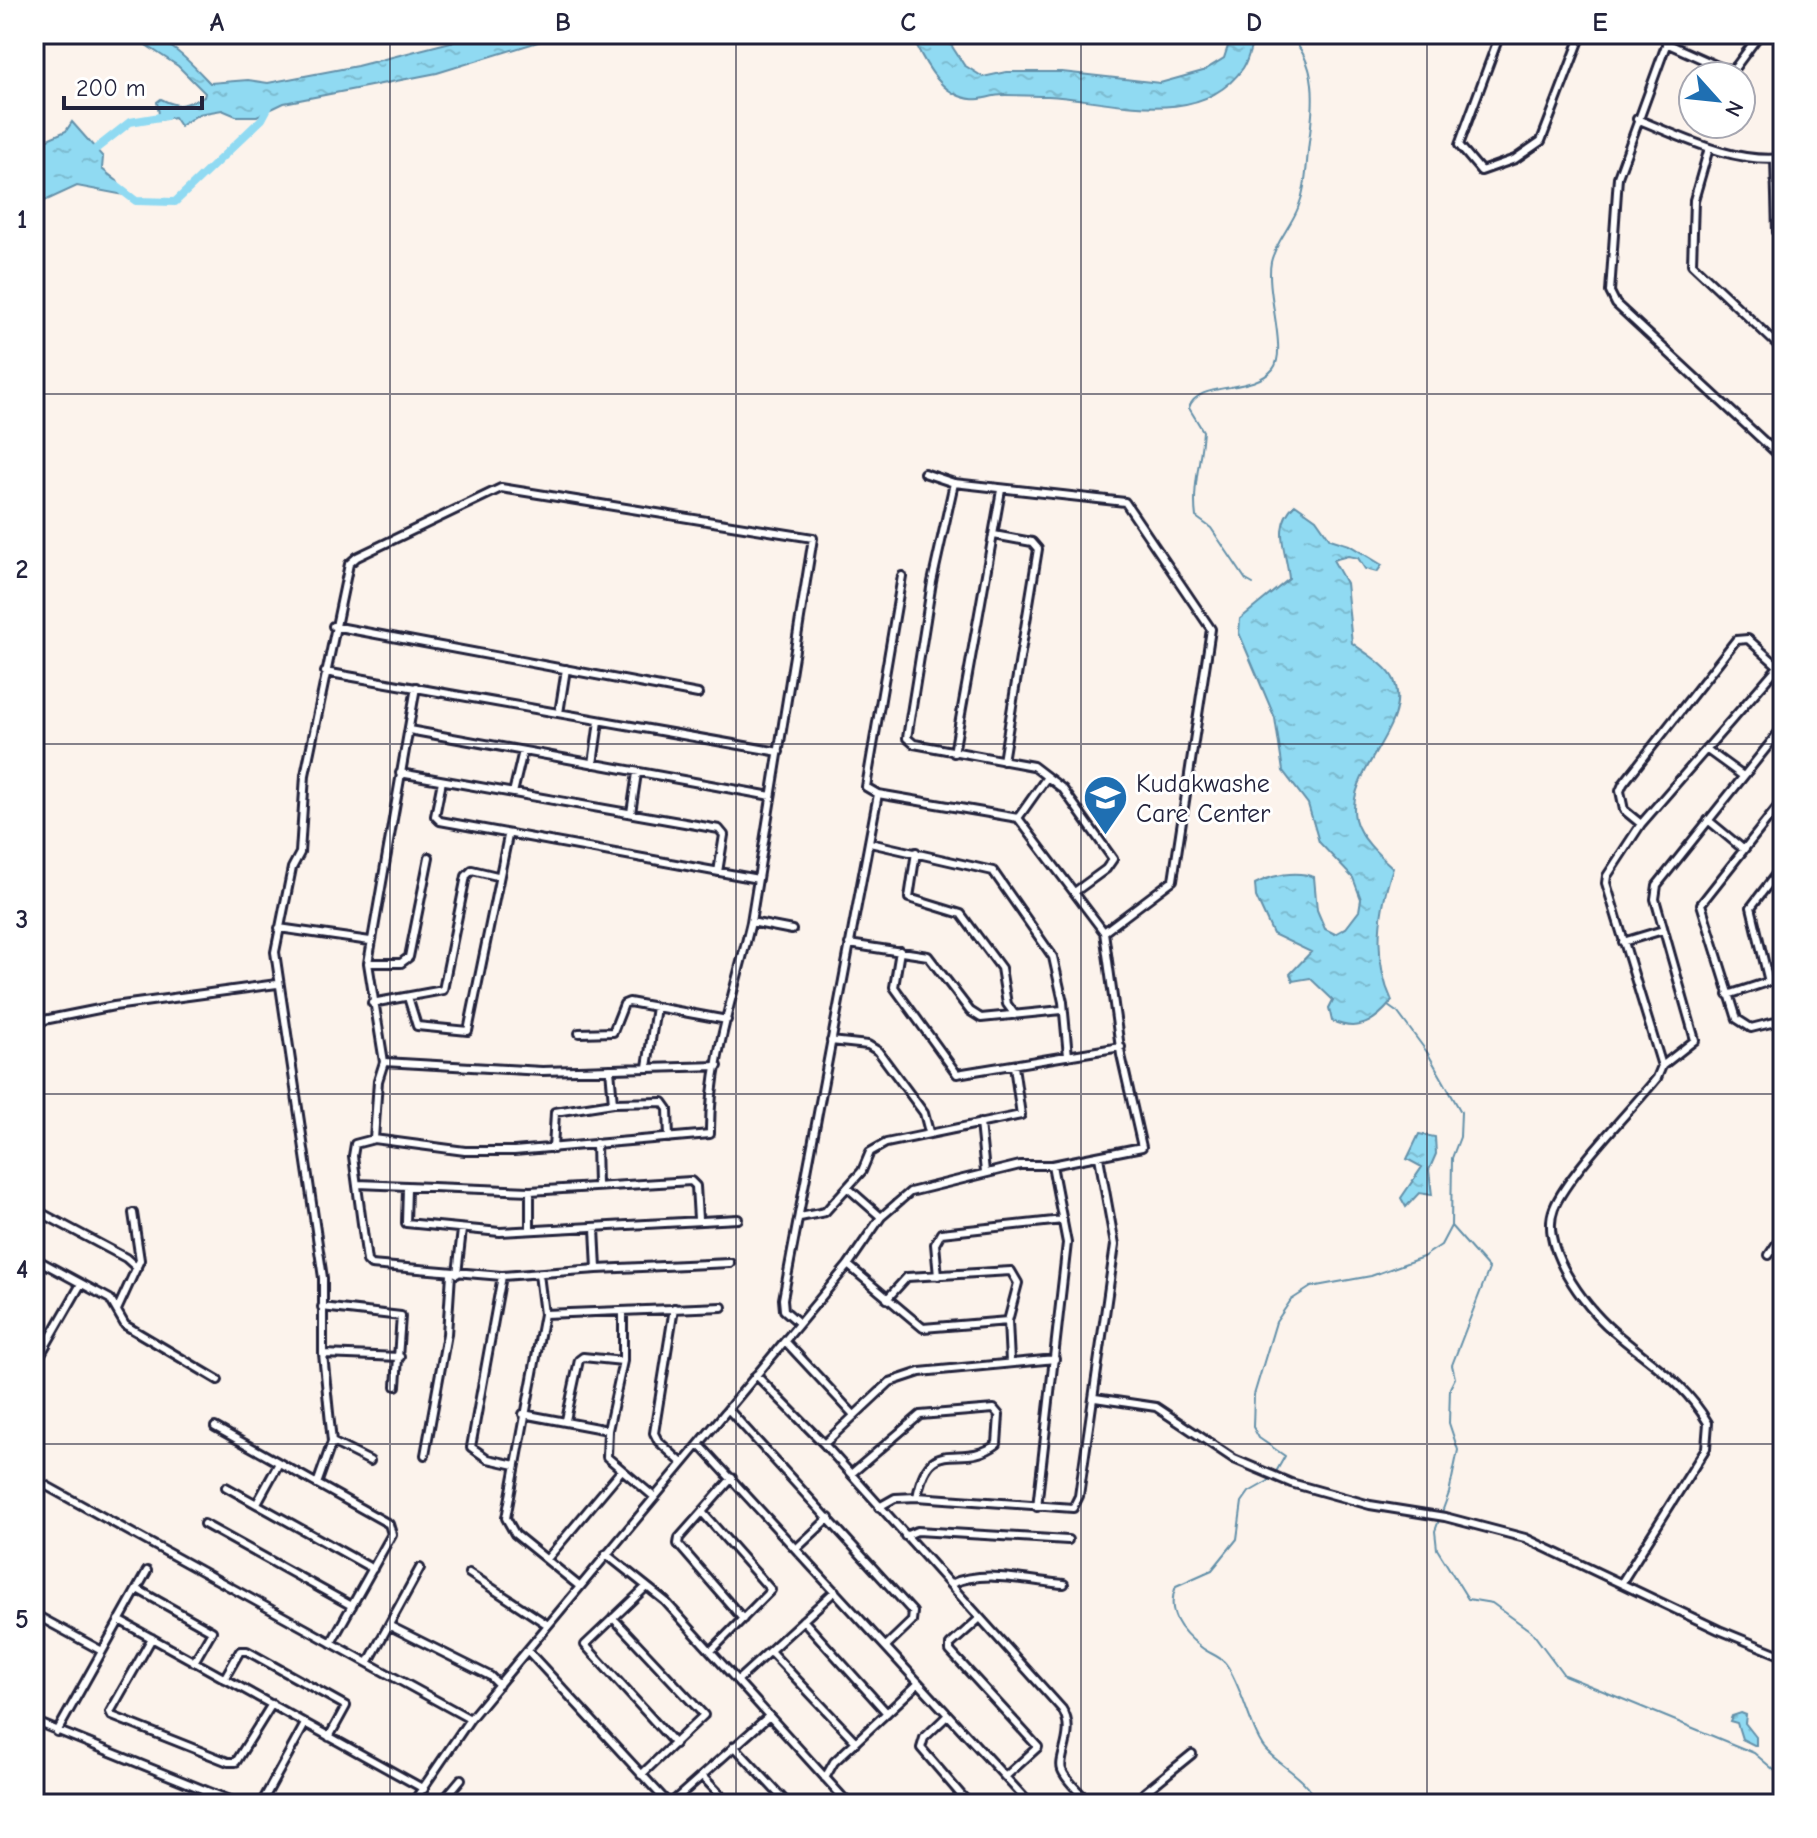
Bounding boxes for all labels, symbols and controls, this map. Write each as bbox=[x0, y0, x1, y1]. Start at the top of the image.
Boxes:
text: A bbox=[210, 8, 225, 38]
text: B bbox=[555, 8, 571, 38]
text: C bbox=[900, 8, 916, 38]
text: D bbox=[1246, 8, 1262, 38]
text: E bbox=[1592, 8, 1608, 38]
scale bar bbox=[64, 60, 202, 110]
north arrow bbox=[1677, 60, 1757, 140]
text: 200 m bbox=[76, 74, 146, 102]
text: N bbox=[1719, 96, 1749, 121]
text: 1 bbox=[17, 205, 27, 235]
text: 2 bbox=[16, 555, 28, 585]
place label: Kudakwashe Care Center bbox=[1136, 769, 1271, 829]
school or university icon: Kudakwashe Care Center bbox=[1081, 774, 1129, 837]
text: 3 bbox=[16, 905, 28, 935]
text: 4 bbox=[16, 1255, 28, 1285]
text: 5 bbox=[15, 1605, 29, 1635]

